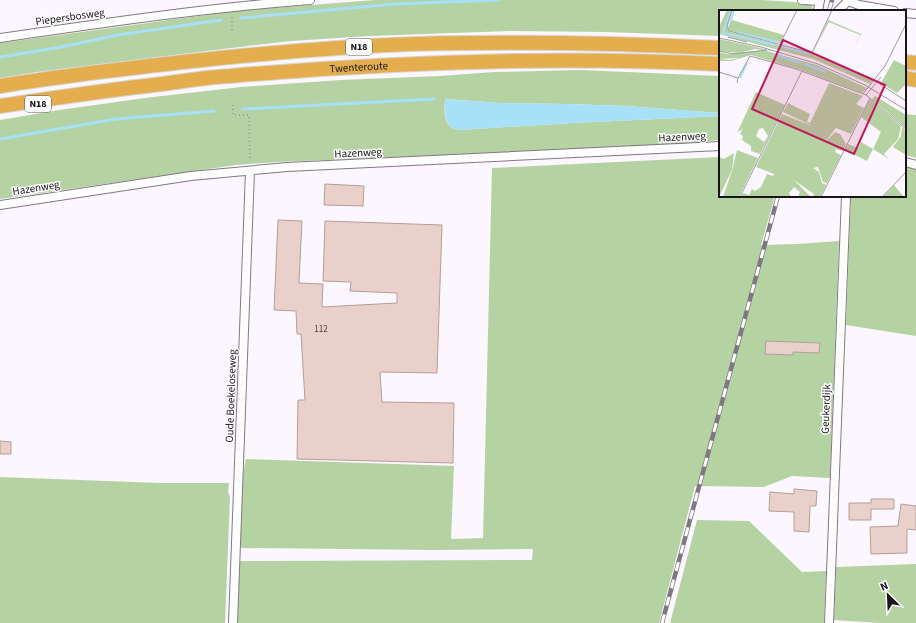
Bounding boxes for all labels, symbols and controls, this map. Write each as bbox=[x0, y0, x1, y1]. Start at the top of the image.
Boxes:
street label: Piepersbosweg bbox=[34, 5, 106, 29]
inset map bbox=[719, 10, 906, 197]
road number: N18 bbox=[346, 39, 372, 55]
street label: Twenteroute bbox=[329, 58, 389, 76]
road number: N18 bbox=[25, 96, 51, 112]
street label: Hazenweg bbox=[658, 128, 707, 146]
street label: Hazenweg bbox=[334, 144, 383, 162]
street label: Hazenweg bbox=[11, 177, 61, 199]
house number: 112 bbox=[314, 323, 328, 336]
street label: Oude Boekeloseweg bbox=[222, 349, 240, 443]
street label: Geukerdijk bbox=[818, 383, 834, 434]
north arrow bbox=[868, 575, 908, 615]
text: N bbox=[878, 578, 891, 595]

